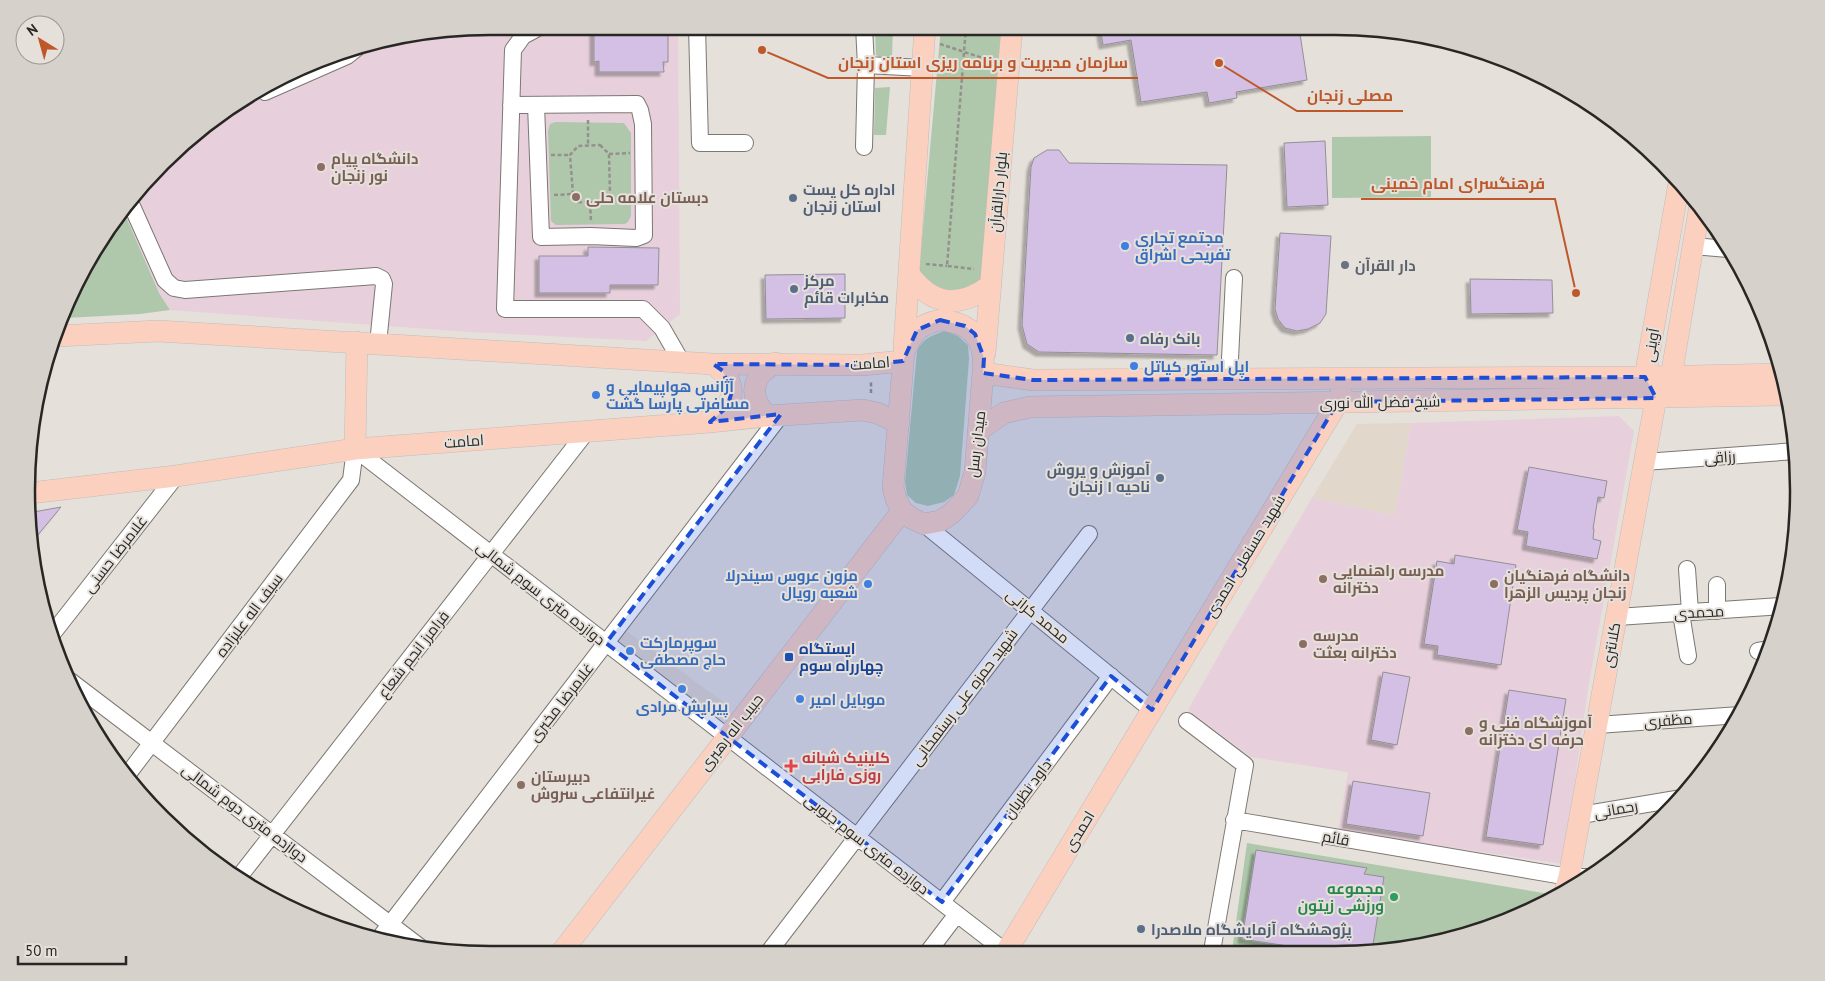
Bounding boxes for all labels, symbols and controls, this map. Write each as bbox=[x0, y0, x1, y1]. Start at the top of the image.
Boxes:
north arrow bbox=[15, 15, 65, 65]
text: N bbox=[23, 20, 41, 40]
callout: سازمان مدیریت و برنامه ریزی استان زنجان bbox=[828, 47, 1138, 78]
text: سازمان مدیریت و برنامه ریزی استان زنجان bbox=[838, 52, 1128, 72]
callout: مصلی زنجان bbox=[1297, 80, 1403, 111]
text: مصلی زنجان bbox=[1307, 85, 1393, 105]
place label: دانشگاه پیام نور زنجان bbox=[331, 149, 418, 185]
street label: بلوار دارالقرآن bbox=[985, 151, 1012, 233]
marker: دانشگاه پیام نور زنجان bbox=[315, 161, 327, 173]
callout: فرهنگسرای امام خمینی bbox=[1361, 168, 1555, 199]
text: فرهنگسرای امام خمینی bbox=[1371, 173, 1545, 195]
place label: اداره کل پست استان زنجان bbox=[803, 180, 896, 216]
place label: دبستان علامه حلی bbox=[586, 188, 708, 207]
marker: دبستان علامه حلی bbox=[570, 191, 582, 203]
marker: اداره کل پست استان زنجان bbox=[787, 192, 799, 204]
place label: مجتمع تجاری تفریحی اشراق bbox=[1135, 228, 1231, 264]
marker: مجتمع تجاری تفریحی اشراق bbox=[1119, 240, 1131, 252]
place label: دار القرآن bbox=[1355, 256, 1416, 275]
marker: دار القرآن bbox=[1339, 259, 1351, 271]
place label: مرکز مخابرات قائم bbox=[803, 271, 889, 308]
marker: مرکز مخابرات قائم bbox=[788, 283, 800, 295]
street label: آوینی bbox=[1639, 327, 1664, 364]
place label: بانک رفاه bbox=[1140, 329, 1201, 348]
marker: بانک رفاه bbox=[1124, 332, 1136, 344]
street label: امامت bbox=[849, 352, 891, 374]
place label: اپل استور کیاتل bbox=[1144, 357, 1249, 378]
marker: اپل استور کیاتل bbox=[1128, 360, 1140, 372]
place label: آژانس هواپیمایی و مسافرتی پارسا گشت bbox=[606, 377, 749, 415]
marker: آژانس هواپیمایی و مسافرتی پارسا گشت bbox=[590, 389, 602, 401]
street label: شیخ فضل الله نوری bbox=[1320, 391, 1440, 415]
street label: میدان رسل bbox=[962, 410, 991, 478]
street label: امامت bbox=[443, 430, 485, 452]
street label: رزاقی bbox=[1704, 446, 1736, 469]
place label: آموزش و پروش ناحیه ۱ زنجان bbox=[1047, 460, 1150, 496]
marker: آموزش و پروش ناحیه ۱ زنجان bbox=[1154, 472, 1166, 484]
street label: شهید حسنعلی احمدی bbox=[1201, 491, 1290, 621]
street label: غلامرضا حسنی bbox=[79, 512, 152, 597]
street label: دوازده متری سوم شمالی bbox=[472, 537, 609, 650]
place label: مدرسه راهنمایی دخترانه bbox=[1333, 561, 1445, 597]
place label: مزون عروس سیندرلا شعبه رویال bbox=[725, 566, 858, 602]
place label: دانشگاه فرهنگیان زنجان پردیس الزهرا bbox=[1504, 566, 1630, 604]
street label: سیف اله علیزاده bbox=[211, 569, 287, 661]
marker: مدرسه راهنمایی دخترانه bbox=[1317, 573, 1329, 585]
marker: مزون عروس سیندرلا شعبه رویال bbox=[862, 578, 874, 590]
marker: دانشگاه فرهنگیان زنجان پردیس الزهرا bbox=[1488, 578, 1500, 590]
street label: محمد کرانی bbox=[1002, 585, 1074, 648]
street label: محمدی bbox=[1673, 601, 1725, 624]
street label: فرامرز انجم شعاع bbox=[373, 607, 454, 703]
street label: کلانتری bbox=[1598, 621, 1625, 669]
street label: شهید حمزه علی رستمخانی bbox=[906, 625, 1023, 770]
place label: مدرسه دخترانه بعثت bbox=[1313, 626, 1397, 662]
place label: سوپرمارکت حاج مصطفی bbox=[640, 633, 726, 670]
marker: مدرسه دخترانه بعثت bbox=[1297, 638, 1309, 650]
place label: ایستگاه چهارراه سوم bbox=[799, 639, 884, 677]
marker: سوپرمارکت حاج مصطفی bbox=[624, 645, 636, 657]
marker: ایستگاه چهارراه سوم bbox=[783, 651, 795, 663]
street label: غلامرضا مخبری bbox=[524, 659, 598, 746]
marker: پیرایش مرادی bbox=[676, 683, 688, 695]
street label: حبیب اله رهبری bbox=[695, 690, 768, 775]
place label: موبایل امیر bbox=[809, 690, 886, 709]
marker: موبایل امیر bbox=[794, 693, 806, 705]
place label: پیرایش مرادی bbox=[636, 697, 729, 718]
street label: مظفری bbox=[1643, 709, 1693, 732]
place label: آموزشگاه فنی و حرفه ای دخترانه bbox=[1479, 713, 1593, 749]
marker: آموزشگاه فنی و حرفه ای دخترانه bbox=[1463, 725, 1475, 737]
place label: کلینیک شبانه روزی فارابی bbox=[802, 748, 890, 784]
street label: داود نظریان bbox=[999, 756, 1056, 823]
marker: کلینیک شبانه روزی فارابی bbox=[784, 759, 798, 773]
street label: دوازده متری دوم شمالی bbox=[178, 760, 312, 867]
place label: دبیرستان غیرانتفاعی سروش bbox=[531, 767, 655, 803]
marker: دبیرستان غیرانتفاعی سروش bbox=[515, 779, 527, 791]
street label: دوازده متری سوم جنوبی bbox=[800, 790, 933, 899]
street label: رحمانی bbox=[1593, 796, 1640, 823]
street label: احمدی bbox=[1060, 807, 1099, 855]
street label: قائم bbox=[1321, 826, 1351, 851]
place label: مجموعه ورزشی زیتون bbox=[1298, 879, 1384, 915]
marker: مجموعه ورزشی زیتون bbox=[1388, 891, 1400, 903]
place label: پژوهشگاه آزمایشگاه ملاصدرا bbox=[1151, 920, 1352, 941]
marker: پژوهشگاه آزمایشگاه ملاصدرا bbox=[1135, 923, 1147, 935]
scale bar bbox=[18, 934, 125, 966]
text: 50 m bbox=[25, 941, 58, 960]

